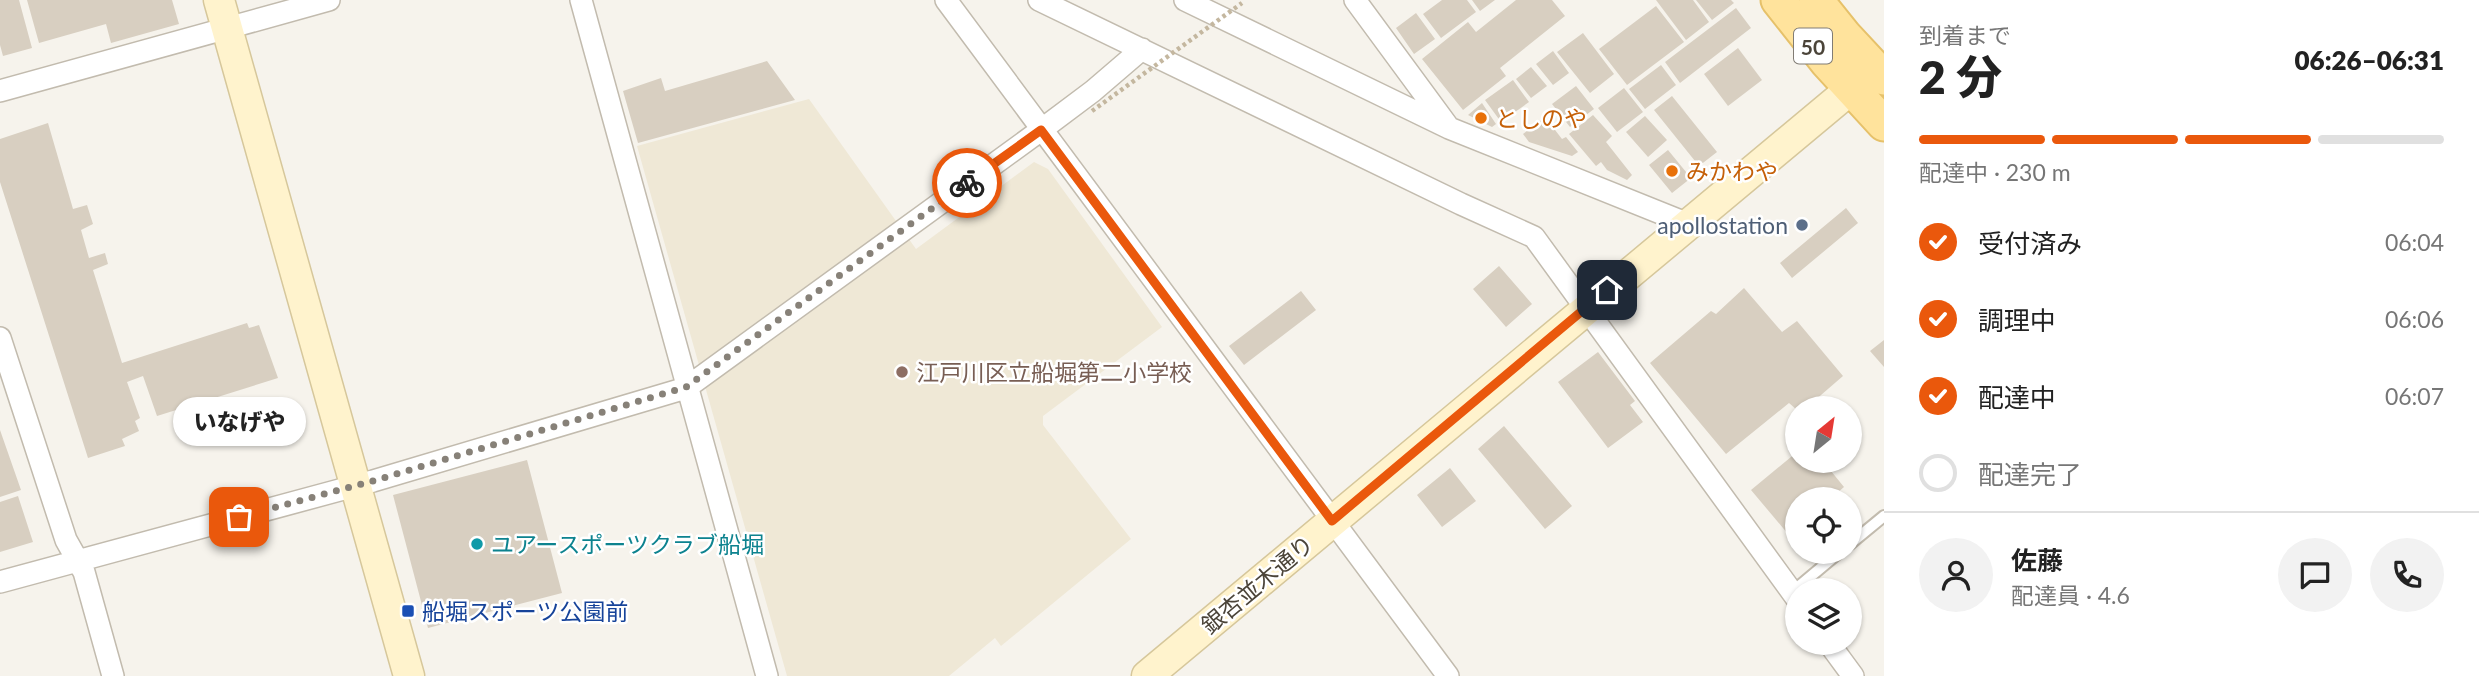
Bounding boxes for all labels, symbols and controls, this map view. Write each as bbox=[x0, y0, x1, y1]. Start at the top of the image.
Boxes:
text: 到着まで bbox=[1919, 21, 2011, 49]
road number: 50 bbox=[1794, 28, 1832, 64]
text: 06:26–06:31 bbox=[2294, 44, 2444, 76]
text: 2 分 bbox=[1919, 49, 2002, 104]
place label: としのや bbox=[1495, 104, 1587, 132]
marker: としのや bbox=[1473, 110, 1489, 126]
courier bbox=[932, 148, 1002, 218]
place label: みかわや bbox=[1686, 157, 1778, 185]
text: 配達中 · 230 m bbox=[1919, 158, 2071, 186]
marker: みかわや bbox=[1664, 163, 1680, 179]
icon: bike bbox=[948, 164, 986, 202]
place label: apollostation bbox=[1657, 211, 1788, 239]
marker: apollostation bbox=[1794, 217, 1810, 233]
icon: check bbox=[1919, 223, 1957, 261]
text: 受付済み bbox=[1978, 227, 2082, 259]
text: 06:04 bbox=[2385, 228, 2444, 256]
pin bbox=[1577, 260, 1637, 320]
icon: home bbox=[1588, 271, 1626, 309]
icon: check bbox=[1919, 300, 1957, 338]
text: 調理中 bbox=[1978, 304, 2056, 336]
text: 06:06 bbox=[2385, 305, 2444, 333]
place label: 江戸川区立船堀第二小学校 bbox=[916, 358, 1192, 386]
marker: 江戸川区立船堀第二小学校 bbox=[894, 364, 910, 380]
icon: check bbox=[1919, 377, 1957, 415]
text: 配達中 bbox=[1978, 381, 2056, 413]
text: 06:07 bbox=[2385, 382, 2444, 410]
north arrow bbox=[1785, 396, 1862, 472]
map controls bbox=[1785, 396, 1862, 655]
callout: いなげや bbox=[173, 398, 306, 447]
text: いなげや bbox=[194, 407, 286, 435]
text: 配達完了 bbox=[1978, 458, 2082, 490]
pin bbox=[209, 487, 269, 547]
button: locate bbox=[1785, 487, 1862, 564]
icon: bag bbox=[220, 498, 258, 536]
street label: 銀杏並木通り bbox=[1195, 529, 1319, 639]
place label: ユアースポーツクラブ船堀 bbox=[491, 530, 764, 558]
marker: ユアースポーツクラブ船堀 bbox=[469, 536, 485, 552]
button: person bbox=[1919, 538, 1993, 612]
button: chat bbox=[2278, 538, 2352, 612]
button: phone bbox=[2370, 538, 2444, 612]
text: 佐藤 bbox=[2011, 544, 2063, 576]
button: layers bbox=[1785, 578, 1862, 655]
text: 配達員 · 4.6 bbox=[2011, 581, 2130, 609]
place label: 船堀スポーツ公園前 bbox=[422, 597, 629, 625]
marker: 船堀スポーツ公園前 bbox=[400, 603, 416, 619]

